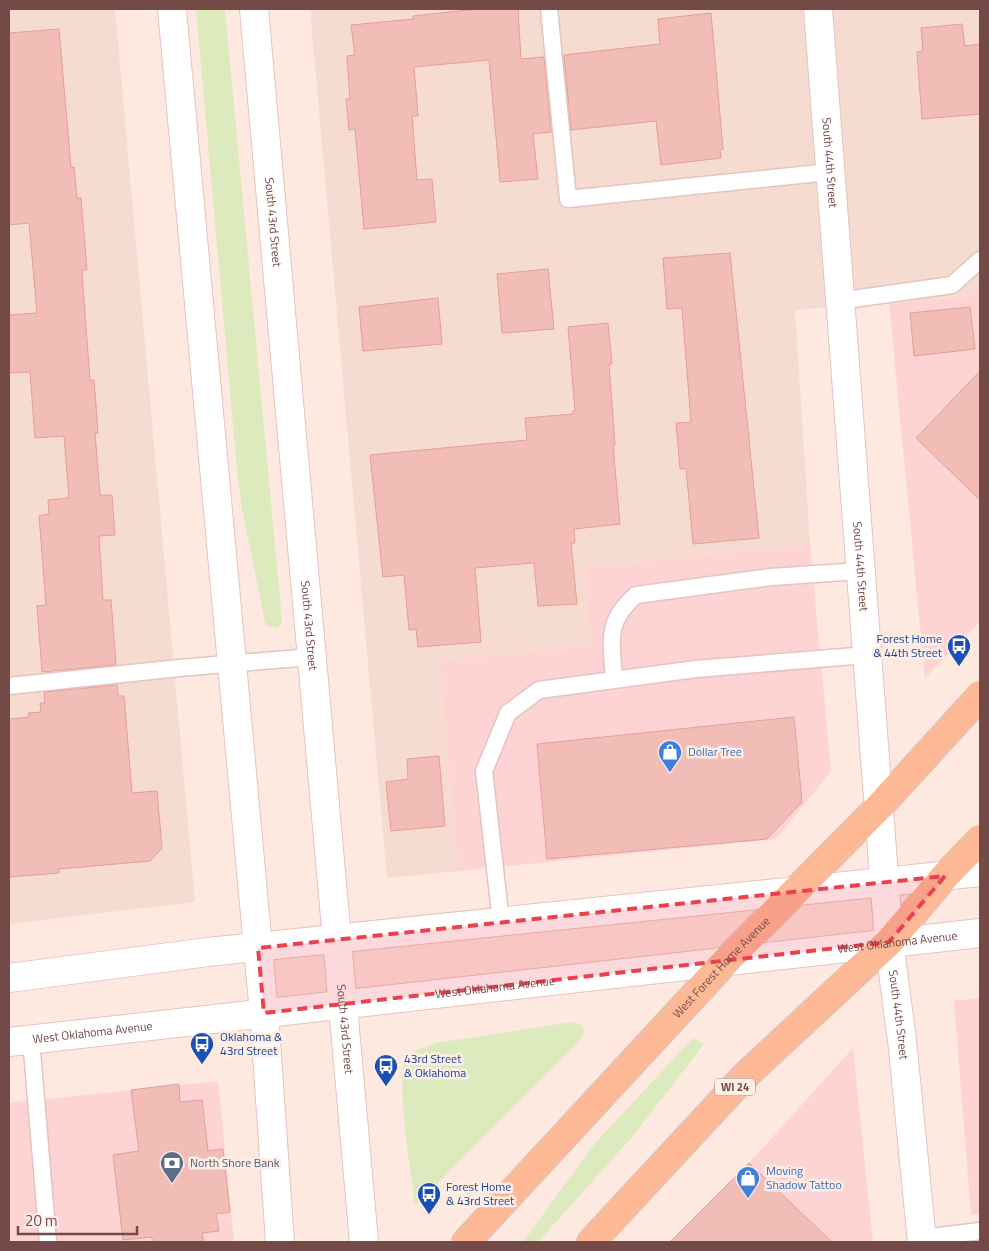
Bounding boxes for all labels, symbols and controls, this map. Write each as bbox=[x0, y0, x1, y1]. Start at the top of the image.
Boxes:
street label: South 44th Street bbox=[817, 117, 843, 209]
street label: South 43rd Street bbox=[260, 176, 287, 269]
street label: South 44th Street bbox=[848, 521, 874, 613]
street label: South 43rd Street bbox=[296, 580, 323, 672]
place label: Forest Home & 44th Street bbox=[873, 629, 943, 662]
bus stop icon: Forest Home & 44th Street bbox=[946, 633, 972, 667]
shop icon: Dollar Tree bbox=[657, 739, 683, 773]
place label: Dollar Tree bbox=[688, 742, 742, 761]
street label: West Forest Home Avenue bbox=[668, 912, 774, 1022]
street label: West Oklahoma Avenue bbox=[836, 926, 958, 958]
street label: South 44th Street bbox=[884, 969, 914, 1061]
street label: West Oklahoma Avenue bbox=[434, 971, 556, 1003]
street label: South 43rd Street bbox=[332, 983, 359, 1075]
street label: West Oklahoma Avenue bbox=[32, 1016, 153, 1048]
place label: Oklahoma & 43rd Street bbox=[220, 1027, 283, 1060]
bus stop icon: Oklahoma & 43rd Street bbox=[189, 1031, 215, 1065]
place label: 43rd Street & Oklahoma bbox=[404, 1049, 466, 1082]
bus stop icon: 43rd Street & Oklahoma bbox=[373, 1053, 399, 1087]
road number: WI 24 bbox=[715, 1078, 755, 1096]
bank icon: North Shore Bank bbox=[159, 1150, 185, 1184]
place label: North Shore Bank bbox=[190, 1153, 280, 1172]
place label: Moving Shadow Tattoo bbox=[766, 1161, 842, 1194]
shop icon: Moving Shadow Tattoo bbox=[735, 1165, 761, 1199]
place label: Forest Home & 43rd Street bbox=[446, 1177, 515, 1210]
bus stop icon: Forest Home & 43rd Street bbox=[416, 1181, 442, 1215]
scale bar bbox=[18, 1204, 136, 1236]
text: 20 m bbox=[25, 1209, 58, 1232]

